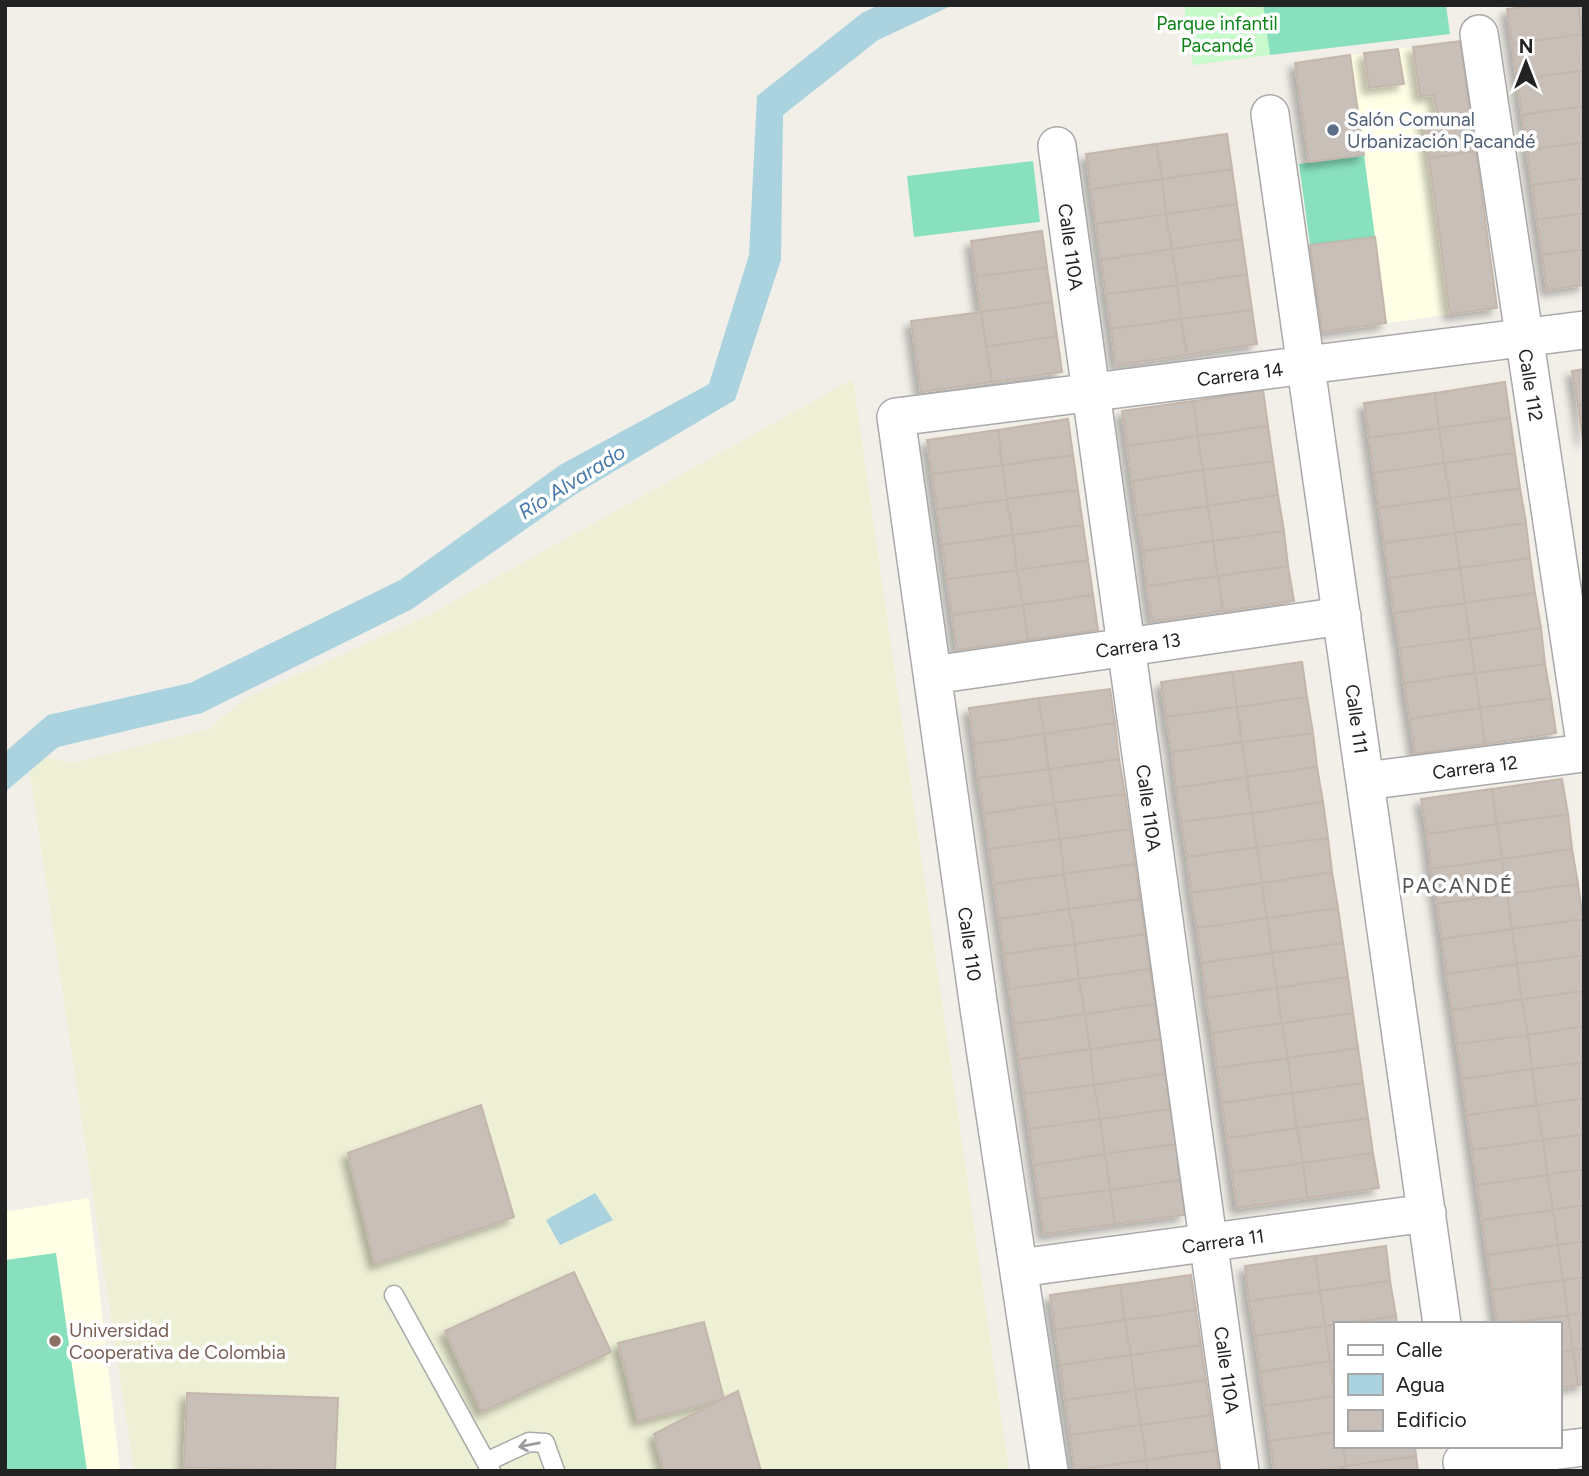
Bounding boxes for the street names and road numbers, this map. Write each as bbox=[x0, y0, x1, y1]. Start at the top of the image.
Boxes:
street label: Calle 110A bbox=[1053, 202, 1088, 292]
street label: Calle 112 bbox=[1513, 347, 1548, 423]
street label: Carrera 14 bbox=[1195, 358, 1285, 391]
street label: Carrera 13 bbox=[1094, 628, 1182, 663]
street label: Calle 111 bbox=[1340, 683, 1373, 756]
street label: Carrera 12 bbox=[1431, 751, 1519, 784]
street label: Calle 110A bbox=[1131, 763, 1166, 853]
street label: Calle 110 bbox=[953, 905, 986, 983]
street label: Carrera 11 bbox=[1180, 1224, 1266, 1259]
street label: Calle 110A bbox=[1209, 1325, 1244, 1415]

